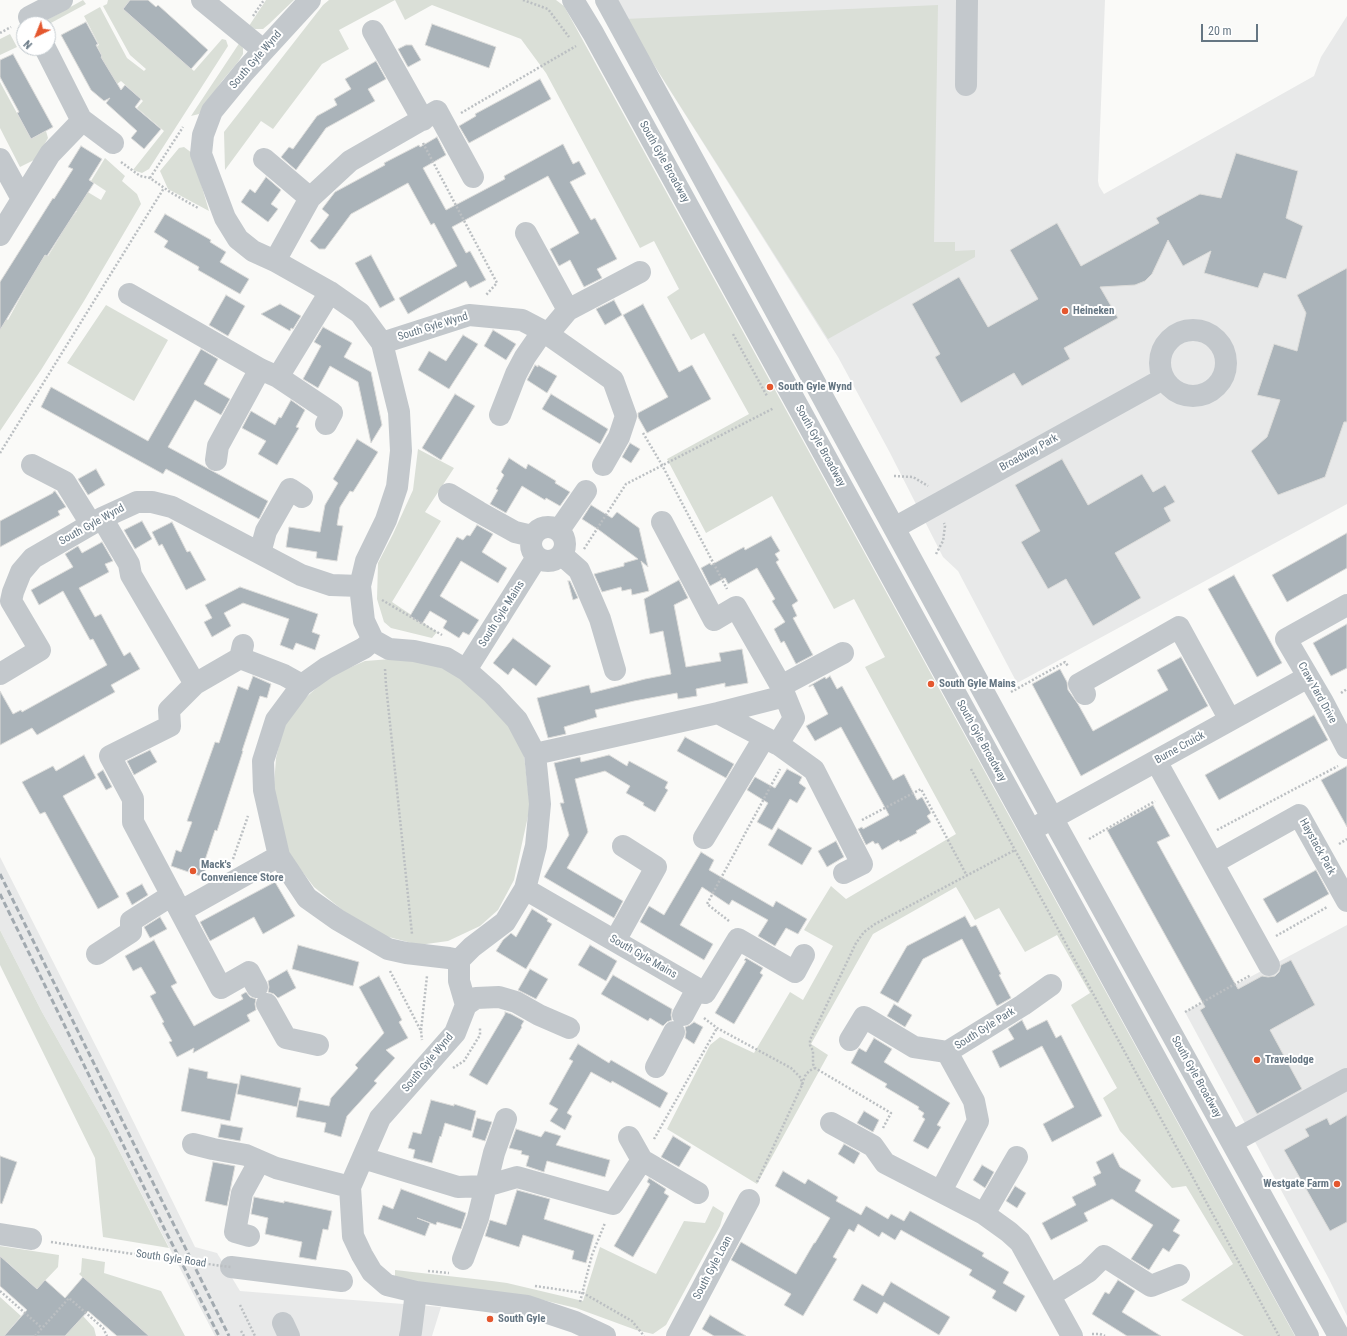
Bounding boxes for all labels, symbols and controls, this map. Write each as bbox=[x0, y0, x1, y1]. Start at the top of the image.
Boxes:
north arrow bbox=[16, 16, 56, 56]
scale bar bbox=[1203, 16, 1260, 42]
text: 20 m bbox=[1208, 24, 1232, 38]
street label: South Gyle Wynd bbox=[227, 28, 285, 92]
text: N bbox=[21, 37, 35, 51]
street label: South Gyle Broadway bbox=[636, 119, 692, 205]
place label: Heineken bbox=[1073, 304, 1114, 318]
marker: Heineken bbox=[1060, 306, 1070, 316]
street label: South Gyle Wynd bbox=[396, 310, 470, 344]
place label: South Gyle Wynd bbox=[778, 380, 852, 394]
marker: South Gyle Wynd bbox=[765, 382, 775, 392]
street label: South Gyle Broadway bbox=[792, 403, 848, 489]
street label: Broadway Park bbox=[998, 432, 1060, 474]
street label: South Gyle Wynd bbox=[57, 502, 127, 548]
street label: South Gyle Mains bbox=[476, 579, 528, 649]
street label: Craw Yard Drive bbox=[1295, 660, 1339, 726]
place label: South Gyle Mains bbox=[939, 677, 1016, 691]
marker: South Gyle Mains bbox=[926, 679, 936, 689]
street label: South Gyle Broadway bbox=[953, 698, 1009, 784]
street label: Burne Cruick bbox=[1153, 729, 1207, 767]
street label: Haystack Park bbox=[1296, 817, 1338, 877]
place label: Mack's Convenience Store bbox=[201, 858, 283, 884]
marker: Mack's Convenience Store bbox=[188, 866, 198, 876]
street label: South Gyle Mains bbox=[607, 932, 679, 982]
street label: South Gyle Park bbox=[952, 1005, 1018, 1053]
street label: South Gyle Wynd bbox=[400, 1031, 456, 1095]
street label: South Gyle Broadway bbox=[1168, 1034, 1224, 1120]
place label: Travelodge bbox=[1265, 1053, 1314, 1067]
marker: Travelodge bbox=[1252, 1055, 1262, 1065]
place label: Westgate Farm bbox=[1263, 1177, 1329, 1191]
marker: Westgate Farm bbox=[1332, 1179, 1342, 1189]
street label: South Gyle Loan bbox=[691, 1234, 735, 1302]
street label: South Gyle Road bbox=[135, 1248, 207, 1270]
place label: South Gyle bbox=[498, 1312, 546, 1326]
marker: South Gyle bbox=[485, 1314, 495, 1324]

